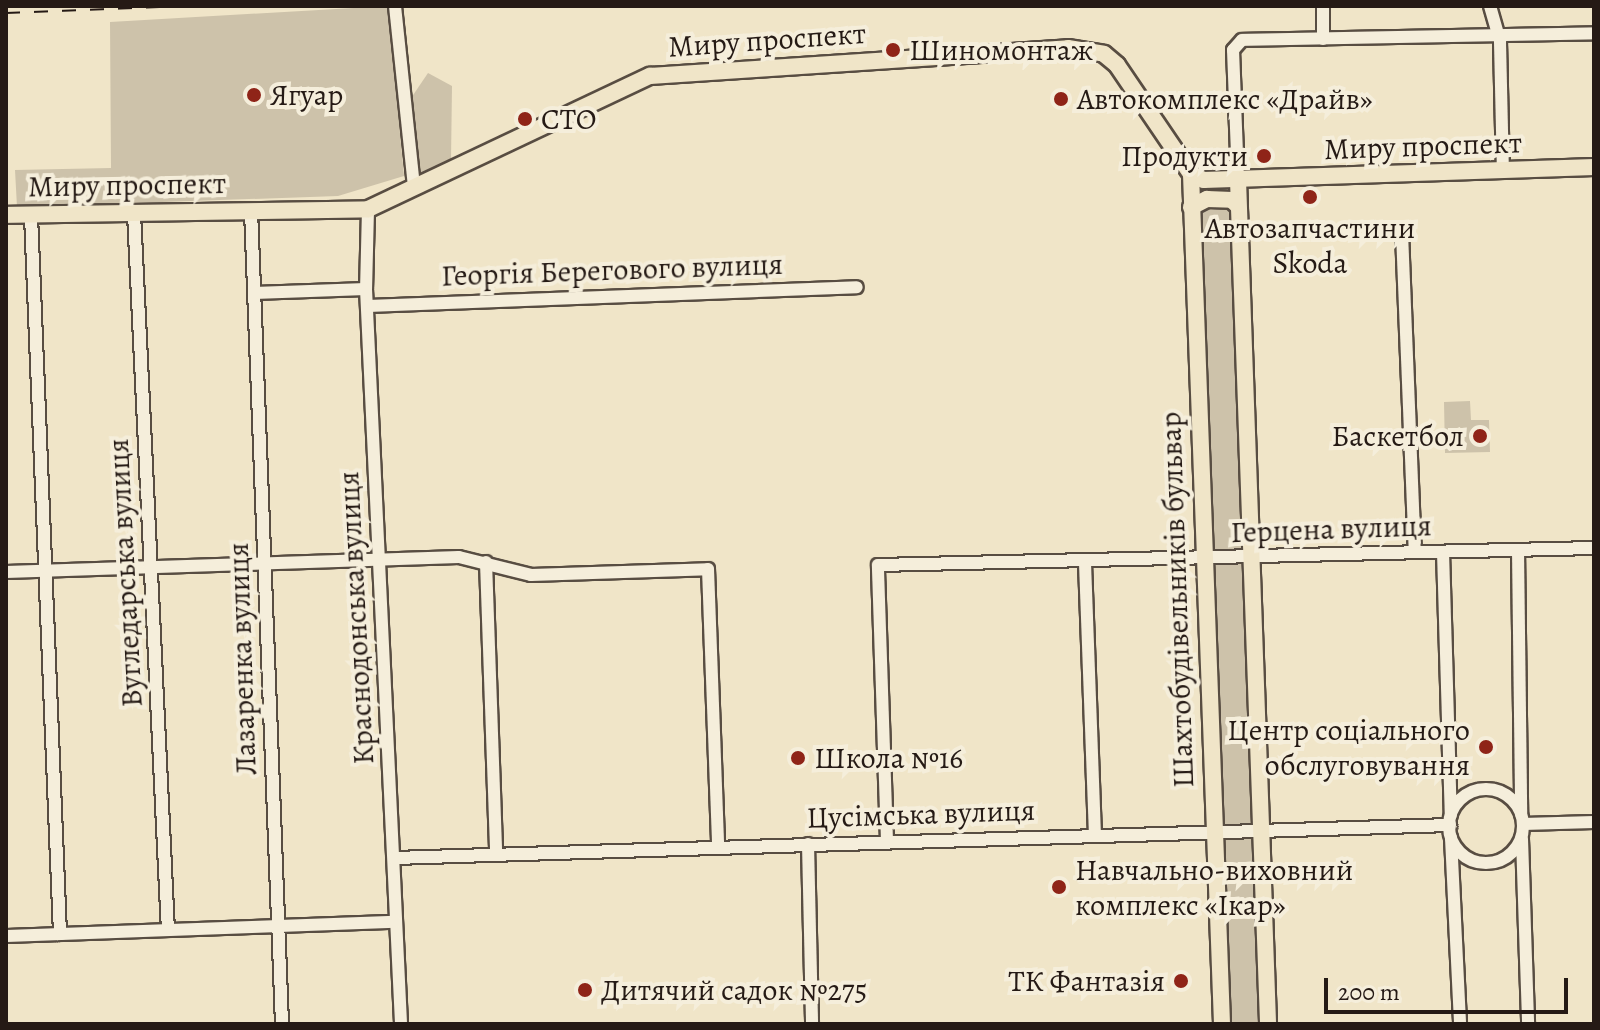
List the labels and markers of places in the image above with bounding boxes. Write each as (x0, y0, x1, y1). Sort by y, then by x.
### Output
place label: Шиномонтаж (909, 32, 1093, 68)
marker: Шиномонтаж (884, 41, 902, 59)
place label: Ягуар (270, 77, 343, 113)
place label: Автокомплекс «Драйв» (1077, 81, 1373, 117)
marker: Ягуар (245, 86, 263, 104)
marker: Автокомплекс «Драйв» (1052, 90, 1070, 108)
place label: СТО (541, 101, 597, 137)
marker: СТО (516, 110, 534, 128)
place label: Продукти (1121, 138, 1248, 174)
marker: Продукти (1255, 147, 1273, 165)
marker: Автозапчастини Skoda (1301, 188, 1319, 206)
place label: Автозапчастини Skoda (1205, 210, 1415, 280)
place label: Баскетбол (1331, 418, 1464, 454)
marker: Баскетбол (1471, 427, 1489, 445)
place label: Центр соціального обслуговування (1227, 712, 1470, 782)
marker: Центр соціального обслуговування (1477, 738, 1495, 756)
place label: Школа №16 (814, 740, 963, 776)
marker: Школа №16 (789, 749, 807, 767)
place label: Навчально-виховний комплекс «Ікар» (1075, 852, 1353, 922)
marker: Навчально-виховний комплекс «Ікар» (1050, 878, 1068, 896)
place label: ТК Фантазія (1008, 963, 1165, 999)
place label: Дитячий садок №275 (601, 972, 867, 1008)
marker: ТК Фантазія (1172, 972, 1190, 990)
marker: Дитячий садок №275 (576, 981, 594, 999)

